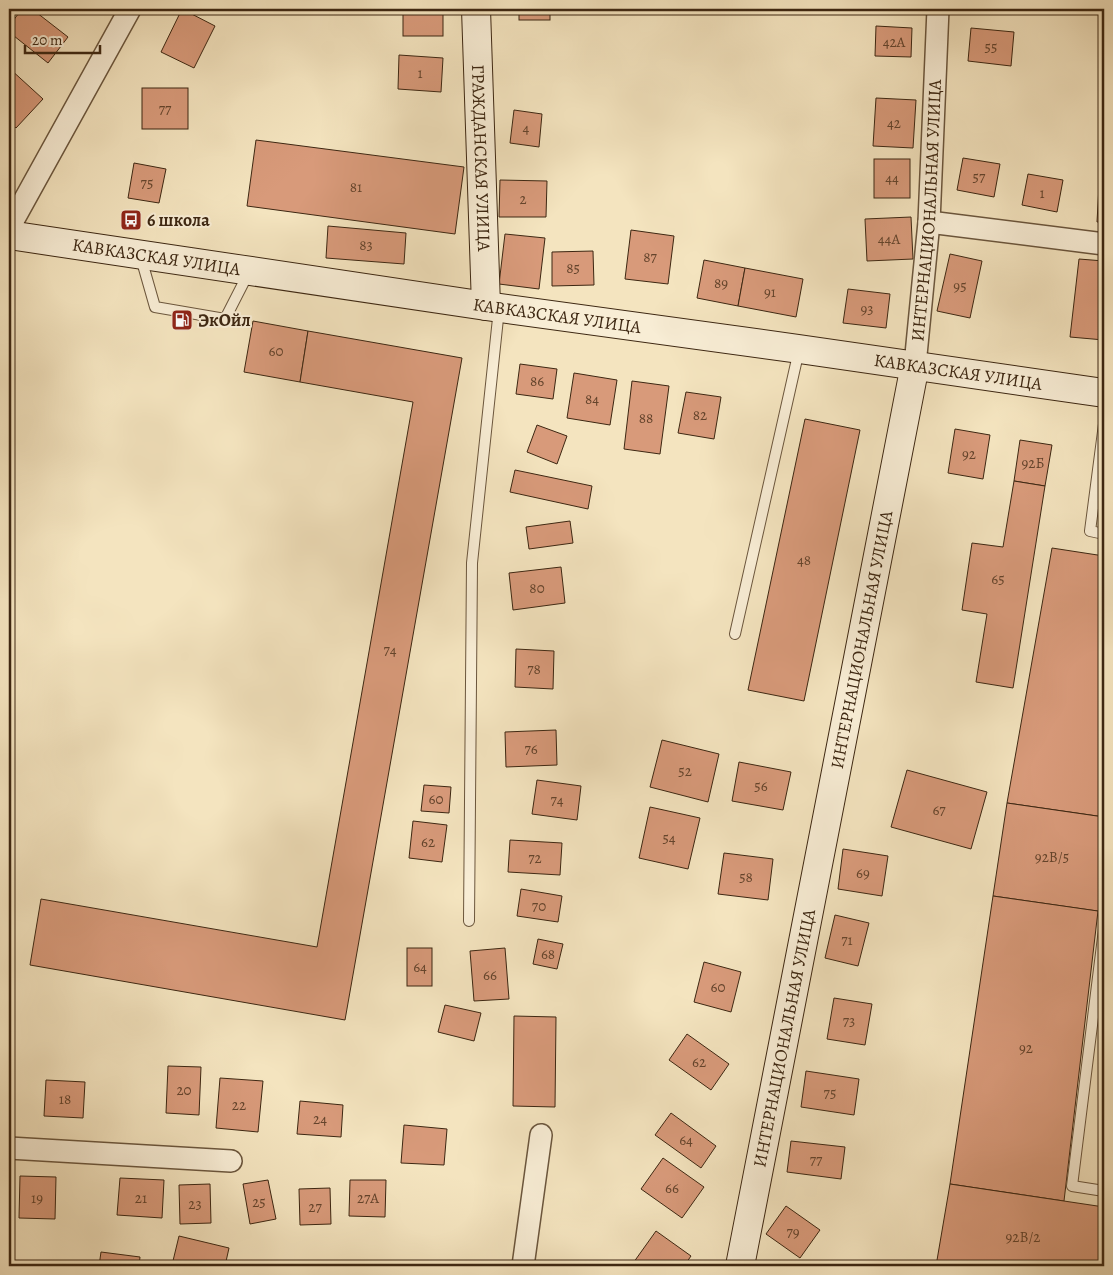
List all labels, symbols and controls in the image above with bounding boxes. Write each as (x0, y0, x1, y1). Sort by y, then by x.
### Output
scale bar (25, 22, 100, 54)
text: 20 m (32, 30, 63, 50)
house number: 42А (883, 32, 906, 52)
house number: 55 (985, 37, 997, 57)
house number: 1 (417, 63, 423, 83)
street label: ГРАЖДАНСКАЯ УЛИЦА (466, 64, 496, 252)
street label: ИНТЕРНАЦИОНАЛЬНАЯ УЛИЦА (905, 78, 947, 343)
house number: 77 (159, 99, 172, 119)
house number: 42 (887, 113, 901, 133)
house number: 4 (523, 118, 530, 138)
house number: 57 (973, 167, 986, 187)
house number: 44 (885, 168, 899, 188)
house number: 75 (141, 173, 153, 193)
house number: 81 (350, 177, 362, 197)
house number: 1 (1039, 183, 1045, 203)
house number: 2 (519, 189, 527, 209)
bus stop icon: 6 школа (119, 208, 143, 232)
place label: 6 школа (147, 208, 210, 232)
house number: 44А (878, 229, 900, 249)
street label: КАВКАЗСКАЯ УЛИЦА (71, 233, 243, 281)
house number: 83 (359, 235, 373, 255)
house number: 87 (643, 247, 657, 267)
house number: 85 (566, 258, 580, 278)
house number: 89 (714, 273, 728, 293)
house number: 95 (953, 276, 967, 296)
house number: 91 (764, 282, 776, 302)
street label: КАВКАЗСКАЯ УЛИЦА (471, 292, 643, 339)
house number: 93 (860, 299, 874, 319)
fuel station icon: ЭкОйл (170, 308, 194, 332)
place label: ЭкОйл (198, 308, 251, 332)
house number: 60 (269, 341, 283, 361)
street label: КАВКАЗСКАЯ УЛИЦА (873, 348, 1044, 396)
house number: 86 (530, 371, 544, 391)
house number: 84 (585, 389, 599, 409)
house number: 82 (693, 405, 707, 425)
house number: 88 (639, 408, 653, 428)
house number: 92 (962, 444, 976, 464)
house number: 92Б (1022, 453, 1045, 473)
street label: ИНТЕРНАЦИОНАЛЬНАЯ УЛИЦА (825, 508, 899, 771)
house number: 48 (797, 550, 811, 570)
house number: 65 (991, 569, 1005, 589)
house number: 80 (529, 578, 545, 598)
house number: 74 (383, 640, 397, 660)
house number: 78 (527, 659, 541, 679)
house number: 76 (524, 739, 538, 759)
house number: 52 (678, 761, 692, 781)
house number: 56 (754, 776, 768, 796)
house number: 60 (429, 789, 443, 809)
house number: 74 (550, 790, 564, 810)
house number: 67 (932, 800, 946, 820)
house number: 54 (662, 828, 676, 848)
house number: 62 (421, 832, 435, 852)
house number: 92В/5 (1035, 847, 1069, 867)
house number: 72 (528, 848, 542, 868)
house number: 69 (856, 863, 870, 883)
house number: 58 (739, 867, 753, 887)
house number: 70 (532, 896, 546, 916)
street label: ИНТЕРНАЦИОНАЛЬНАЯ УЛИЦА (747, 907, 821, 1169)
house number: 71 (841, 930, 853, 950)
house number: 68 (541, 944, 555, 964)
house number: 64 (413, 957, 427, 977)
house number: 66 (483, 965, 497, 985)
house number: 60 (711, 977, 725, 997)
house number: 73 (843, 1011, 855, 1031)
house number: 92 (1019, 1038, 1033, 1058)
house number: 62 (692, 1052, 706, 1072)
house number: 20 (176, 1080, 192, 1100)
house number: 75 (824, 1083, 836, 1103)
house number: 18 (59, 1089, 71, 1109)
house number: 22 (232, 1095, 246, 1115)
house number: 24 (313, 1109, 327, 1129)
house number: 64 (679, 1130, 693, 1150)
house number: 77 (810, 1150, 823, 1170)
house number: 66 (665, 1178, 679, 1198)
house number: 19 (31, 1188, 43, 1208)
house number: 21 (135, 1188, 147, 1208)
house number: 27А (357, 1188, 379, 1208)
house number: 25 (252, 1192, 266, 1212)
house number: 23 (188, 1194, 202, 1214)
house number: 27 (308, 1197, 322, 1217)
house number: 79 (786, 1222, 800, 1242)
house number: 92В/2 (1006, 1227, 1040, 1247)

